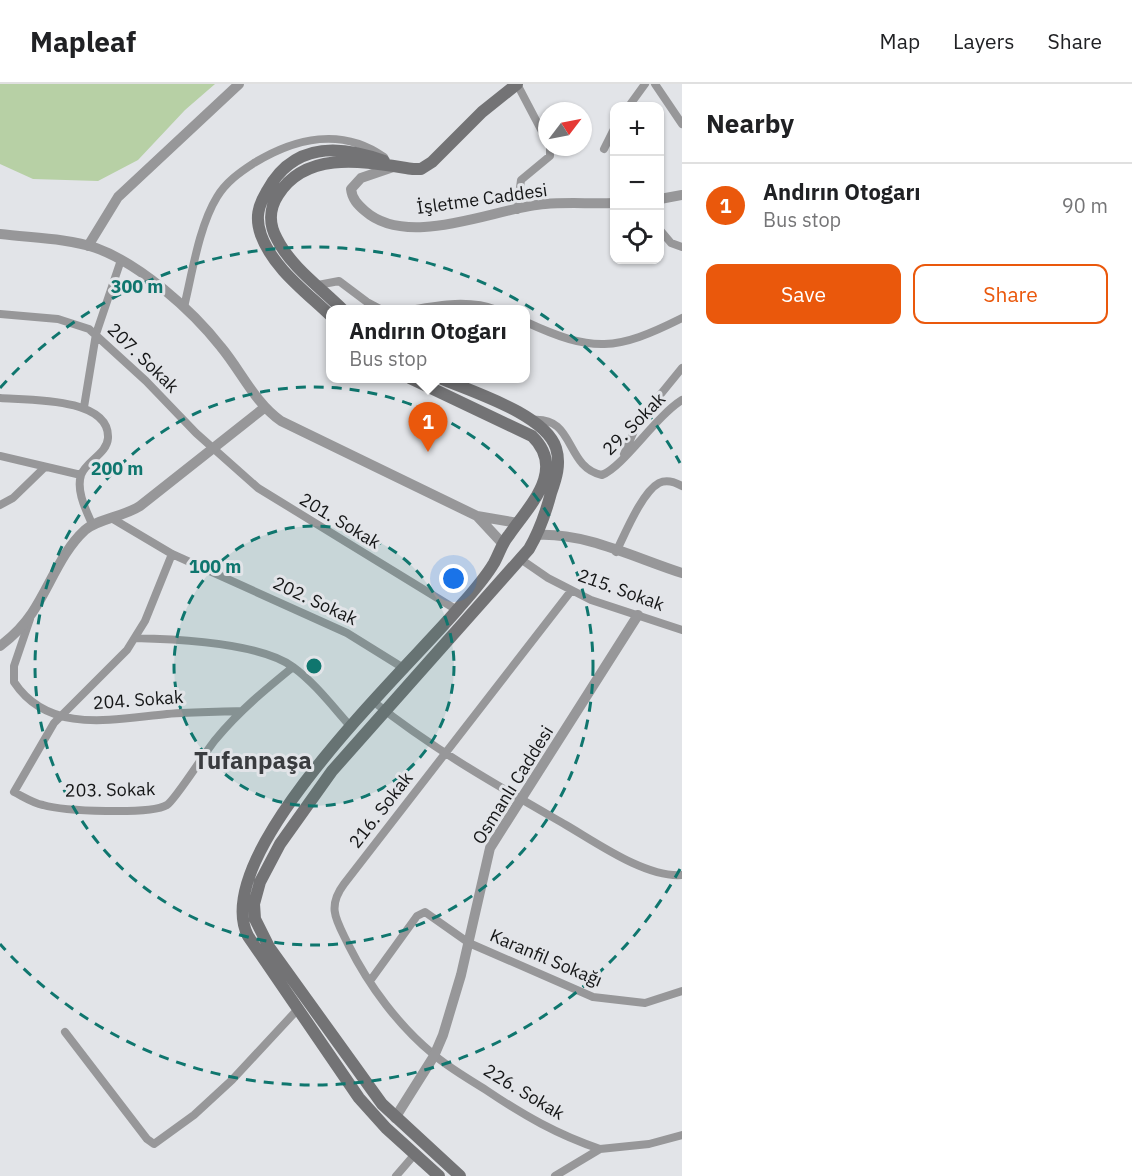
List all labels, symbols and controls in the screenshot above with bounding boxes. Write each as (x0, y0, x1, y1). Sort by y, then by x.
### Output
text: Mapleaf (30, 23, 136, 60)
text: Map (880, 27, 920, 55)
text: Layers (953, 27, 1015, 55)
text: Share (1048, 27, 1102, 55)
north arrow (538, 102, 592, 156)
map controls (610, 102, 664, 264)
button: + (610, 102, 664, 156)
text: Nearby (706, 106, 794, 140)
button: − (610, 156, 664, 210)
text: Andırın Otogarı (763, 177, 921, 206)
street label: İşletme Caddesi (415, 178, 549, 219)
text: 1 (720, 192, 732, 219)
text: 90 m (1062, 192, 1108, 219)
text: Bus stop (763, 206, 841, 233)
button: locate (610, 210, 664, 264)
button: Save (706, 264, 901, 324)
button: Share (913, 264, 1108, 324)
text: 300 m (111, 275, 163, 298)
popup (326, 305, 530, 383)
text: Andırın Otogarı (349, 316, 507, 345)
street label: 207. Sokak (103, 318, 184, 398)
text: Bus stop (349, 345, 427, 372)
street label: 29. Sokak (597, 387, 670, 460)
pin: 1 (408, 402, 448, 452)
text: 200 m (91, 457, 143, 480)
street label: 201. Sokak (296, 487, 385, 554)
text: 100 m (189, 555, 241, 578)
street label: 215. Sokak (575, 563, 668, 616)
your location (439, 564, 468, 593)
street label: 202. Sokak (269, 571, 362, 630)
centre of rings (304, 656, 324, 676)
street label: 204. Sokak (92, 685, 184, 714)
street label: Osmanlı Caddesi (467, 721, 558, 848)
district label: Tufanpaşa (194, 744, 312, 776)
street label: 216. Sokak (344, 767, 418, 852)
street label: 203. Sokak (65, 777, 156, 802)
street label: Karanfil Sokağı (486, 923, 606, 992)
street label: 226. Sokak (480, 1058, 569, 1125)

